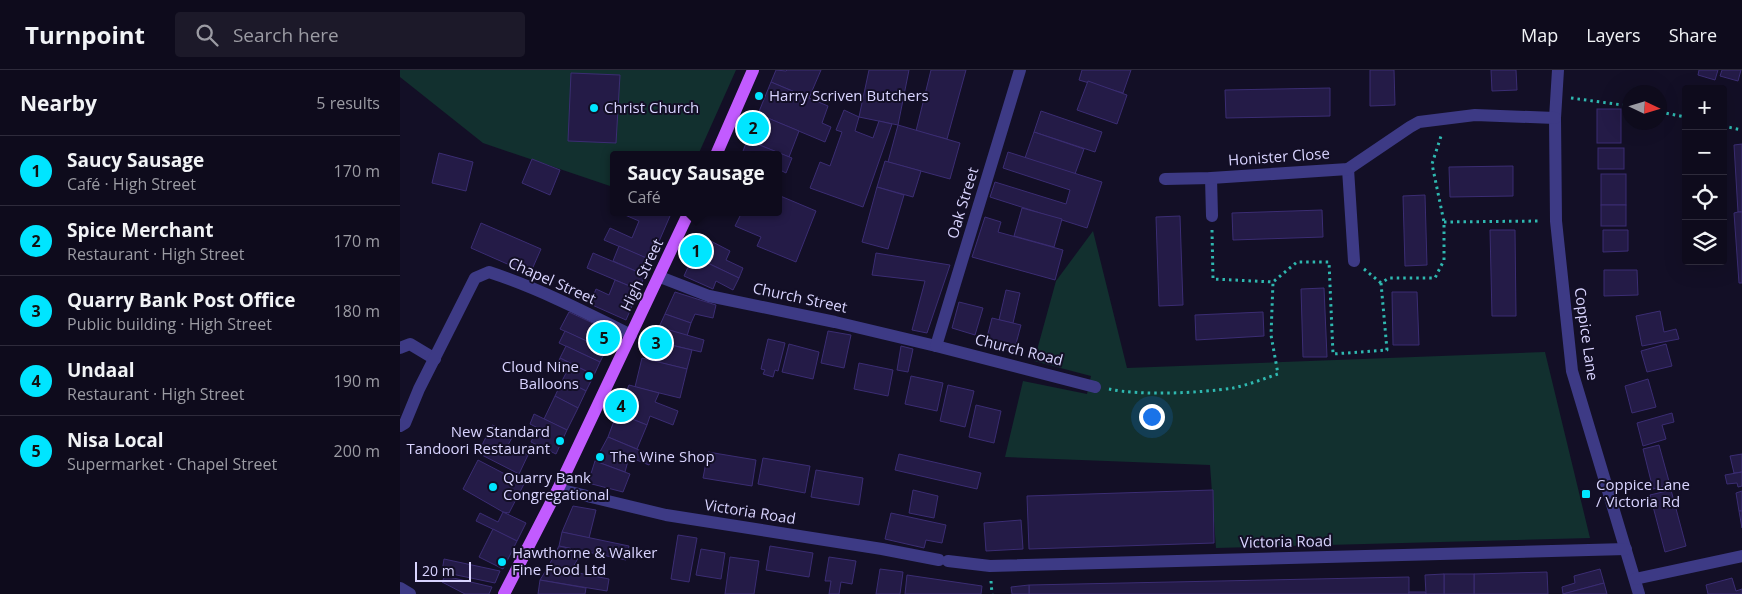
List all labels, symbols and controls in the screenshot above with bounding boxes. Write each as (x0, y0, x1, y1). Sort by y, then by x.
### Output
search box (175, 12, 525, 57)
text: Turnpoint (25, 18, 145, 51)
icon: search (193, 21, 221, 49)
text: Search here (233, 22, 339, 48)
text: Map (1521, 23, 1558, 47)
text: Layers (1586, 23, 1641, 47)
text: Share (1669, 23, 1717, 47)
place label: Harry Scriven Butchers (769, 85, 929, 105)
north arrow (1622, 85, 1667, 130)
map controls (1682, 85, 1727, 265)
button: + (1682, 85, 1727, 130)
text: Nearby (20, 89, 97, 117)
marker: Harry Scriven Butchers (753, 90, 765, 102)
text: 5 results (316, 92, 380, 114)
place label: Christ Church (604, 97, 699, 117)
marker: Christ Church (588, 102, 600, 114)
pin: 2 (737, 109, 769, 147)
button: − (1682, 130, 1727, 175)
street label: Honister Close (1227, 142, 1330, 170)
text: Saucy Sausage (67, 147, 204, 173)
popup (610, 151, 782, 216)
text: 1 (31, 160, 41, 182)
text: 170 m (334, 160, 380, 182)
text: Saucy Sausage (627, 160, 765, 186)
street label: Oak Street (942, 165, 982, 241)
text: Café · High Street (67, 173, 196, 195)
button: locate (1682, 175, 1727, 220)
text: Café (627, 186, 661, 208)
text: Spice Merchant (67, 217, 213, 243)
button: layers (1682, 220, 1727, 265)
text: 2 (31, 230, 41, 252)
text: 170 m (334, 230, 380, 252)
pin: 1 (680, 232, 712, 270)
street label: High Street (615, 235, 667, 314)
text: Restaurant · High Street (67, 243, 245, 265)
street label: Chapel Street (505, 252, 599, 308)
street label: Church Street (751, 277, 849, 317)
street label: Coppice Lane (1571, 286, 1603, 382)
text: Quarry Bank Post Office (67, 287, 295, 313)
text: 3 (31, 300, 41, 322)
text: 180 m (334, 300, 380, 322)
text: Public building · High Street (67, 313, 272, 335)
pin: 5 (588, 319, 620, 357)
pin: 3 (640, 324, 672, 362)
street label: Church Road (973, 328, 1065, 370)
place label: Cloud Nine Balloons (502, 356, 579, 393)
text: Undaal (67, 357, 135, 383)
text: 4 (31, 370, 41, 392)
text: 190 m (334, 370, 380, 392)
marker: Cloud Nine Balloons (583, 370, 595, 382)
text: Restaurant · High Street (67, 383, 245, 405)
pin: 4 (605, 387, 637, 425)
your location (1139, 404, 1165, 430)
place label: New Standard Tandoori Restaurant (406, 421, 550, 458)
text: Nisa Local (67, 427, 164, 453)
marker: New Standard Tandoori Restaurant (554, 435, 566, 447)
text: 5 (31, 440, 41, 462)
text: 200 m (334, 440, 380, 462)
place label: The Wine Shop (610, 446, 715, 466)
marker: The Wine Shop (594, 451, 606, 463)
text: Supermarket · Chapel Street (67, 453, 277, 475)
place label: Quarry Bank Congregational (503, 467, 609, 504)
place label: Coppice Lane / Victoria Rd (1596, 474, 1690, 511)
marker: Quarry Bank Congregational (487, 481, 499, 493)
marker: Coppice Lane / Victoria Rd (1580, 488, 1592, 500)
street label: Victoria Road (703, 494, 797, 528)
street label: Victoria Road (1240, 530, 1332, 552)
place label: Hawthorne & Walker Fine Food Ltd (512, 542, 657, 579)
marker: Hawthorne & Walker Fine Food Ltd (496, 556, 508, 568)
scale bar (415, 559, 471, 582)
text: 20 m (422, 561, 455, 580)

